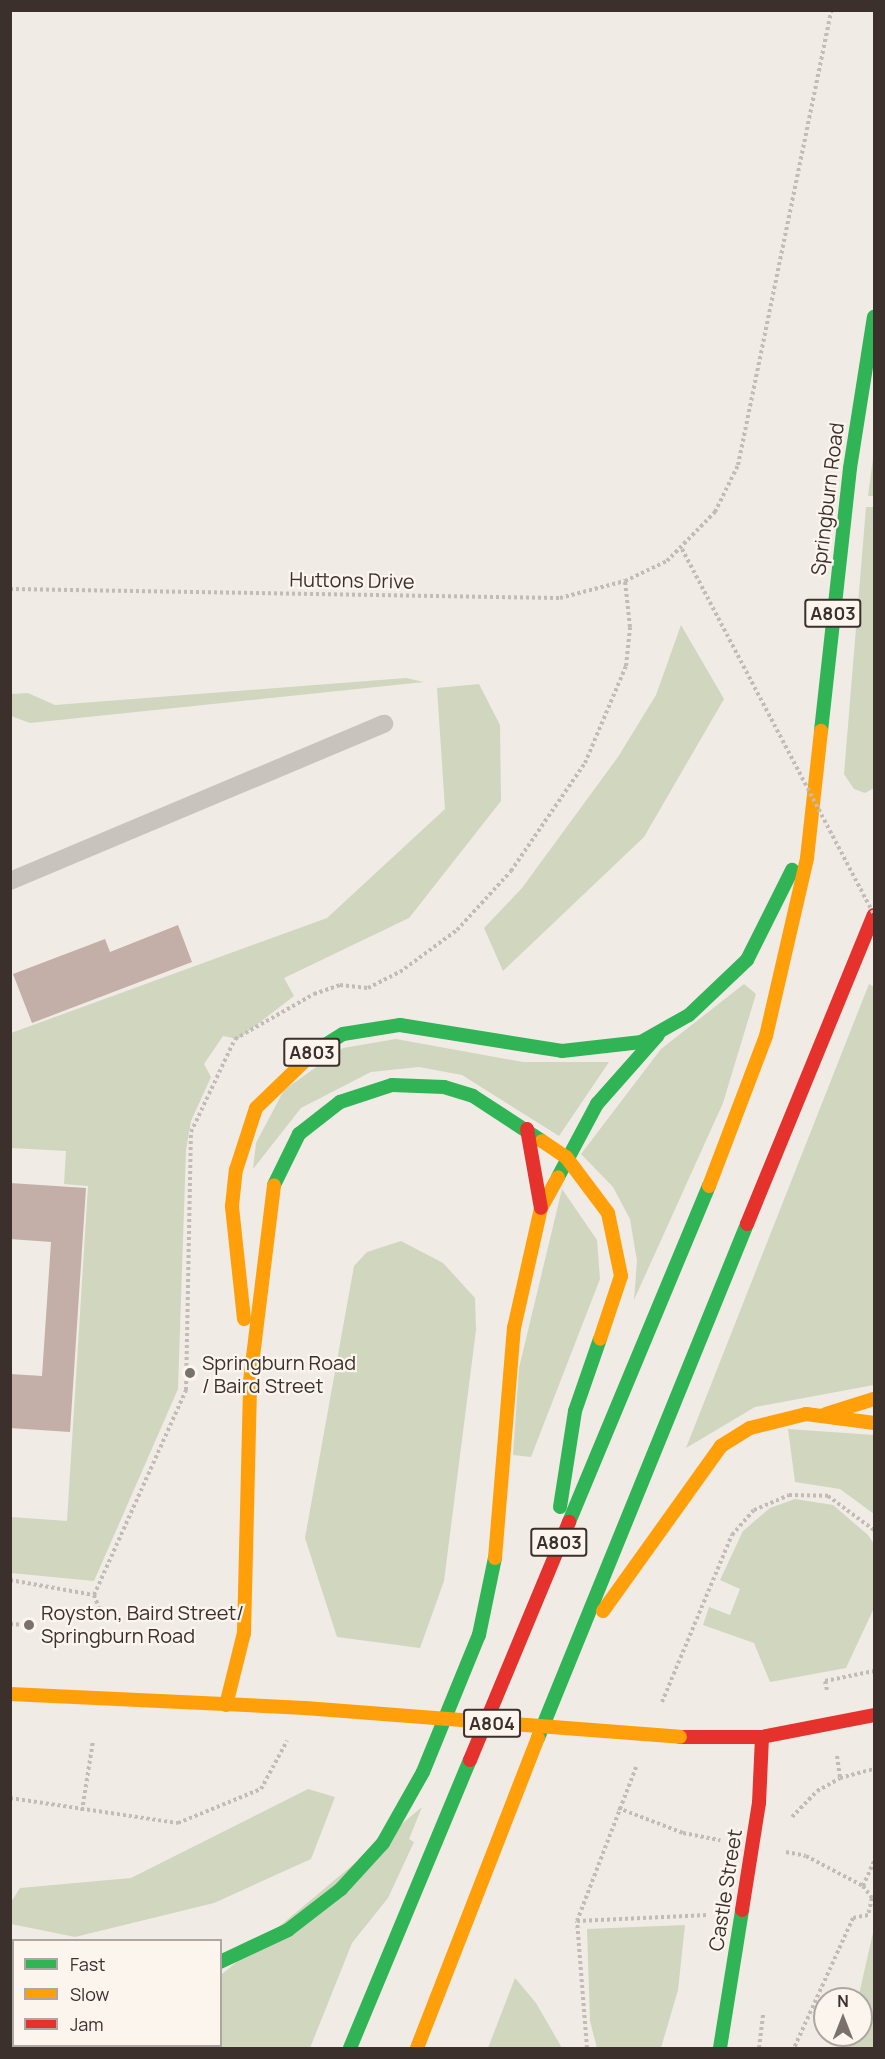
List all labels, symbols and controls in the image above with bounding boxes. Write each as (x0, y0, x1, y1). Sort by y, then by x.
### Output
street label: Springburn Road (806, 421, 848, 577)
street label: Huttons Drive (289, 567, 415, 593)
road number: A803 (803, 598, 863, 628)
road number: A803 (282, 1037, 342, 1067)
place label: Springburn Road / Baird Street (202, 1350, 356, 1397)
marker: Springburn Road / Baird Street (183, 1366, 197, 1380)
road number: A803 (529, 1527, 589, 1557)
place label: Royston, Baird Street/ Springburn Road (41, 1601, 244, 1648)
marker: Royston, Baird Street/ Springburn Road (22, 1618, 36, 1632)
road number: A804 (462, 1708, 522, 1738)
street label: Castle Street (704, 1827, 746, 1953)
legend (12, 1939, 222, 2047)
text: Fast (70, 1952, 105, 1976)
text: Slow (70, 1982, 109, 2006)
north arrow (813, 1987, 873, 2047)
text: N (837, 1990, 849, 2012)
text: Jam (70, 2012, 104, 2036)

